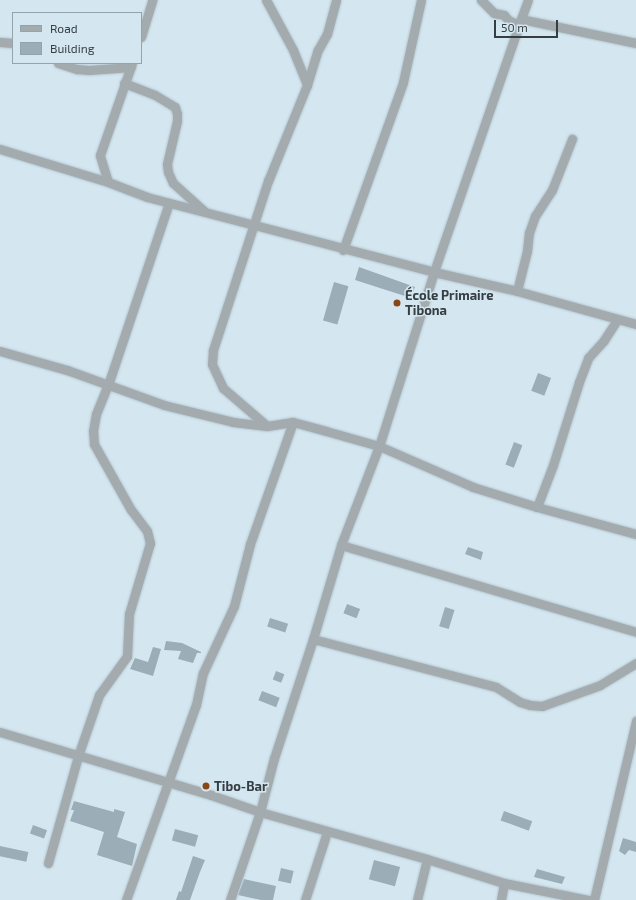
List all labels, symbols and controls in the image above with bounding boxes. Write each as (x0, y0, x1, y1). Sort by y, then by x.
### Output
legend (12, 12, 142, 64)
scale bar (496, 12, 560, 38)
text: 50 m (501, 20, 528, 34)
text: Road (50, 21, 78, 35)
text: Building (50, 41, 94, 55)
place label: École Primaire Tibona (405, 288, 493, 319)
marker: École Primaire Tibona (392, 298, 402, 308)
place label: Tibo-Bar (214, 778, 267, 794)
marker: Tibo-Bar (201, 781, 211, 791)

